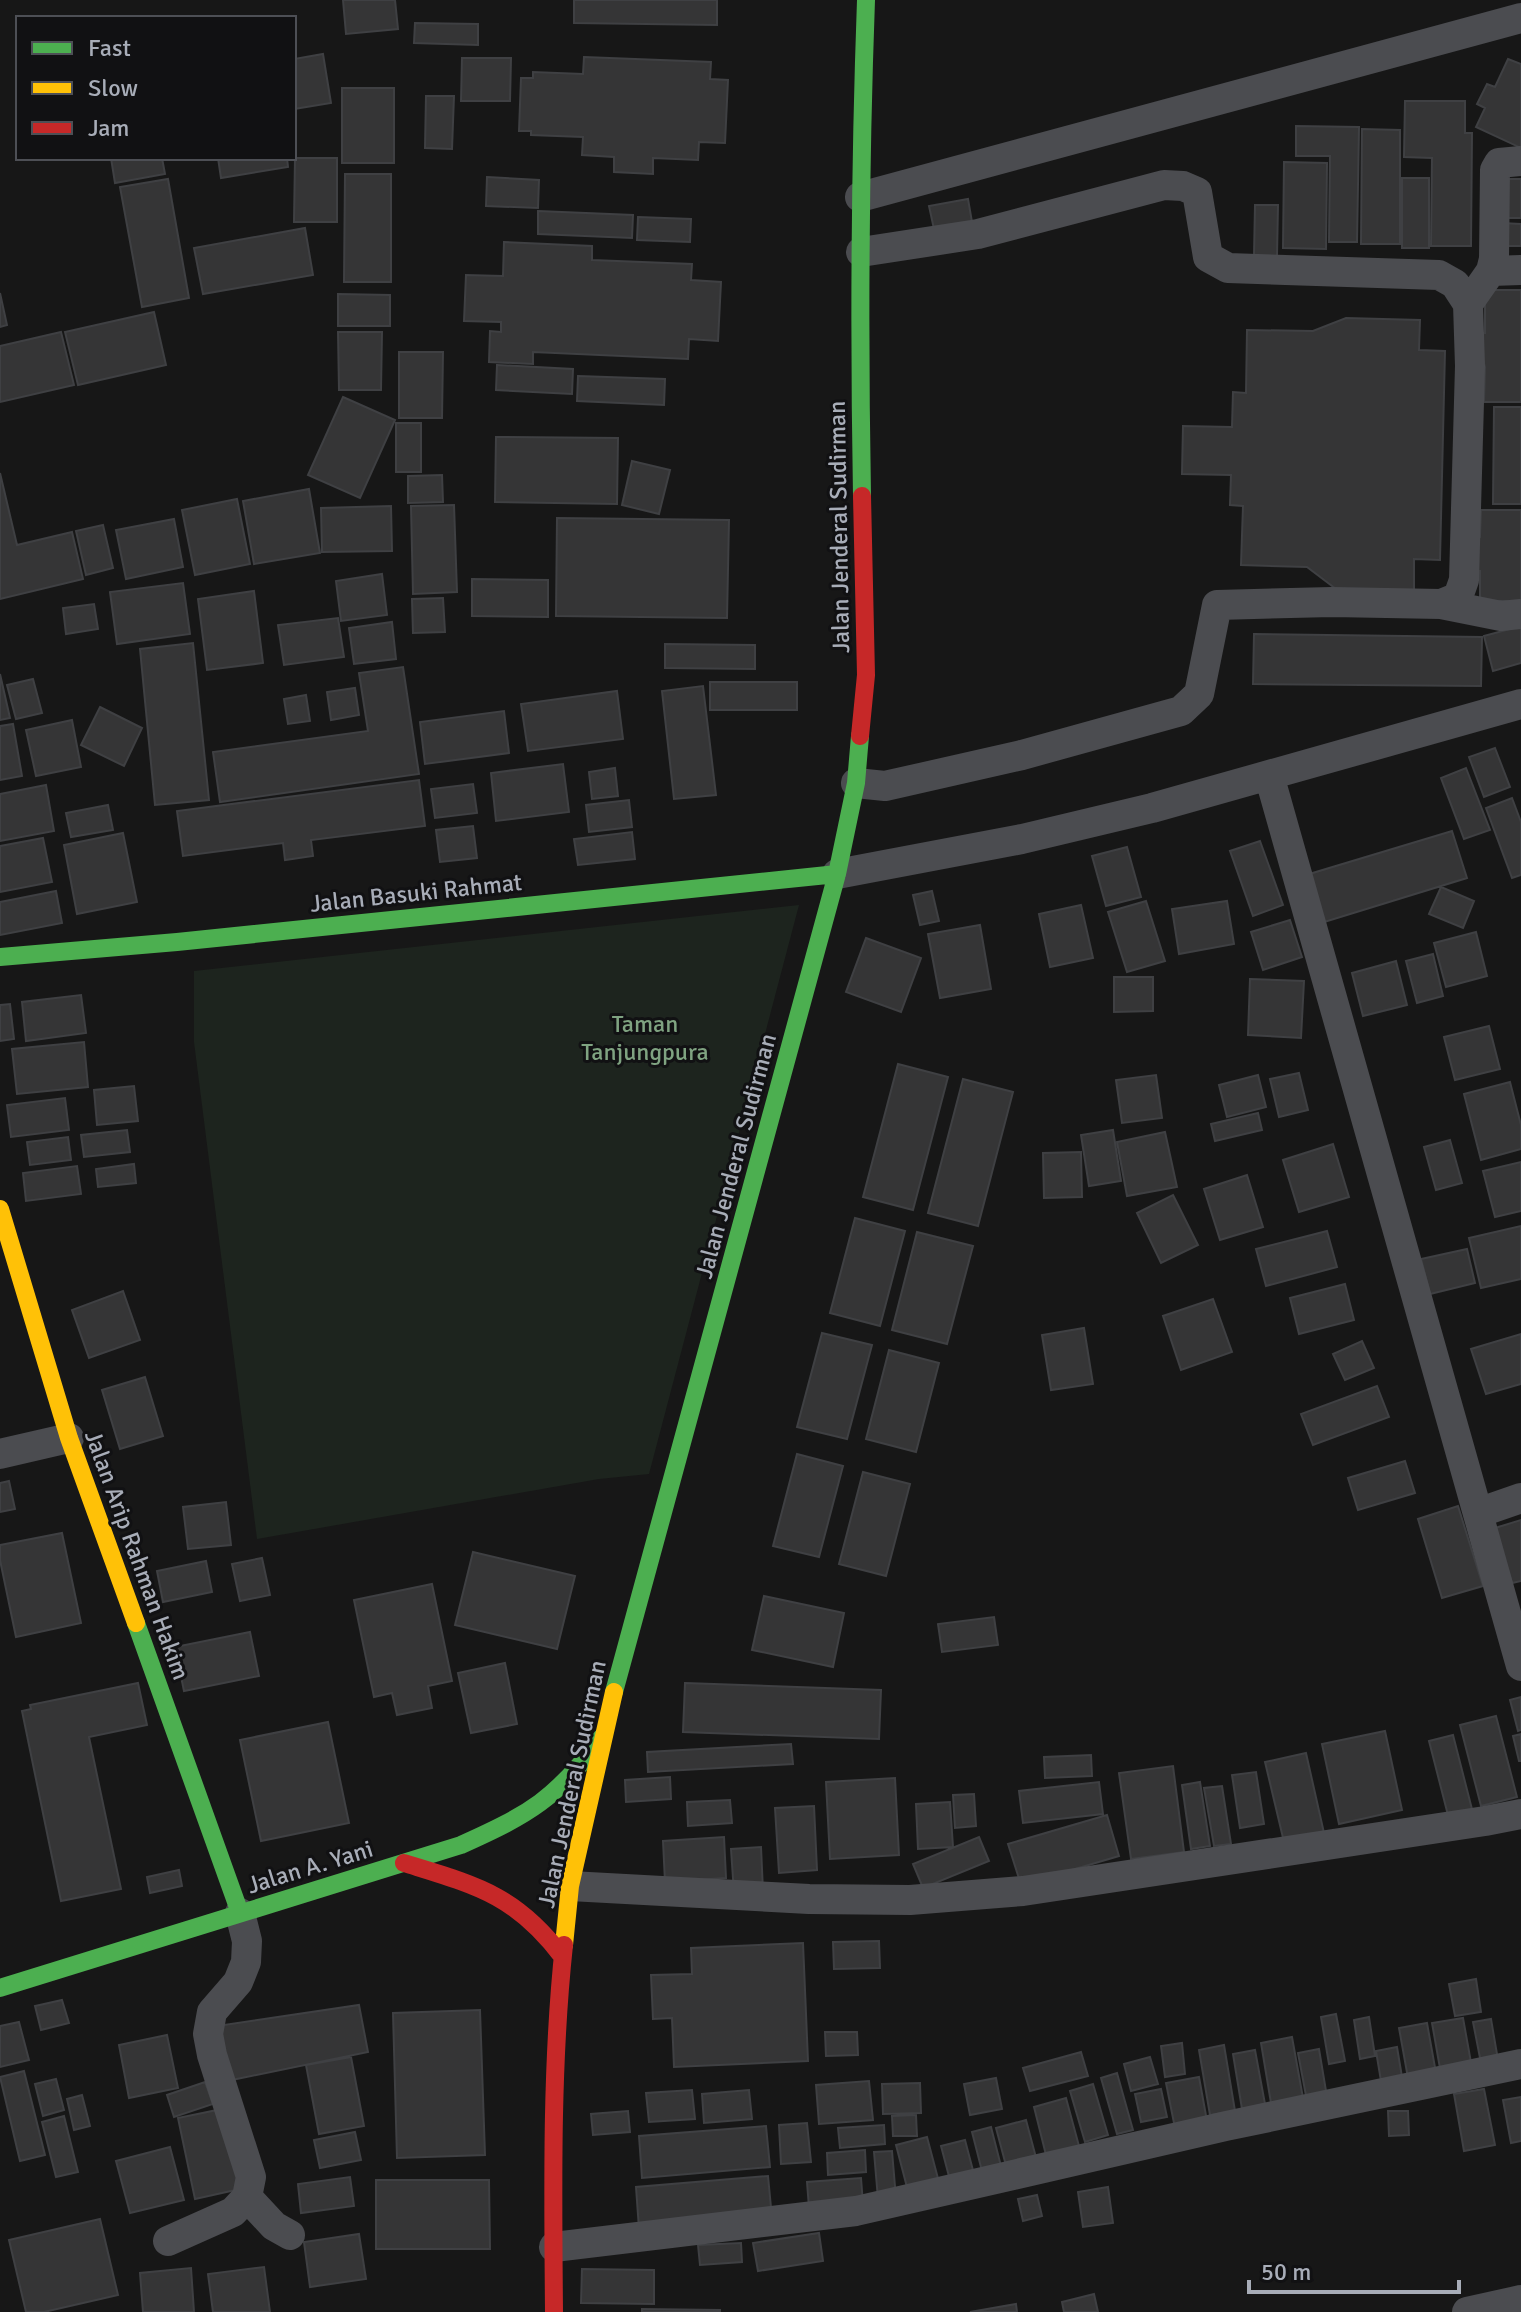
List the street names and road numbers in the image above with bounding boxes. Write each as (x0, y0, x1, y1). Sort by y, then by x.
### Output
street label: Jalan Jenderal Sudirman (822, 401, 856, 653)
street label: Jalan Basuki Rahmat (309, 867, 523, 919)
street label: Jalan Jenderal Sudirman (689, 1030, 783, 1282)
street label: Jalan Arip Rahman Hakim (78, 1426, 196, 1684)
street label: Jalan Jenderal Sudirman (531, 1657, 613, 1911)
street label: Jalan A. Yani (244, 1834, 376, 1900)

